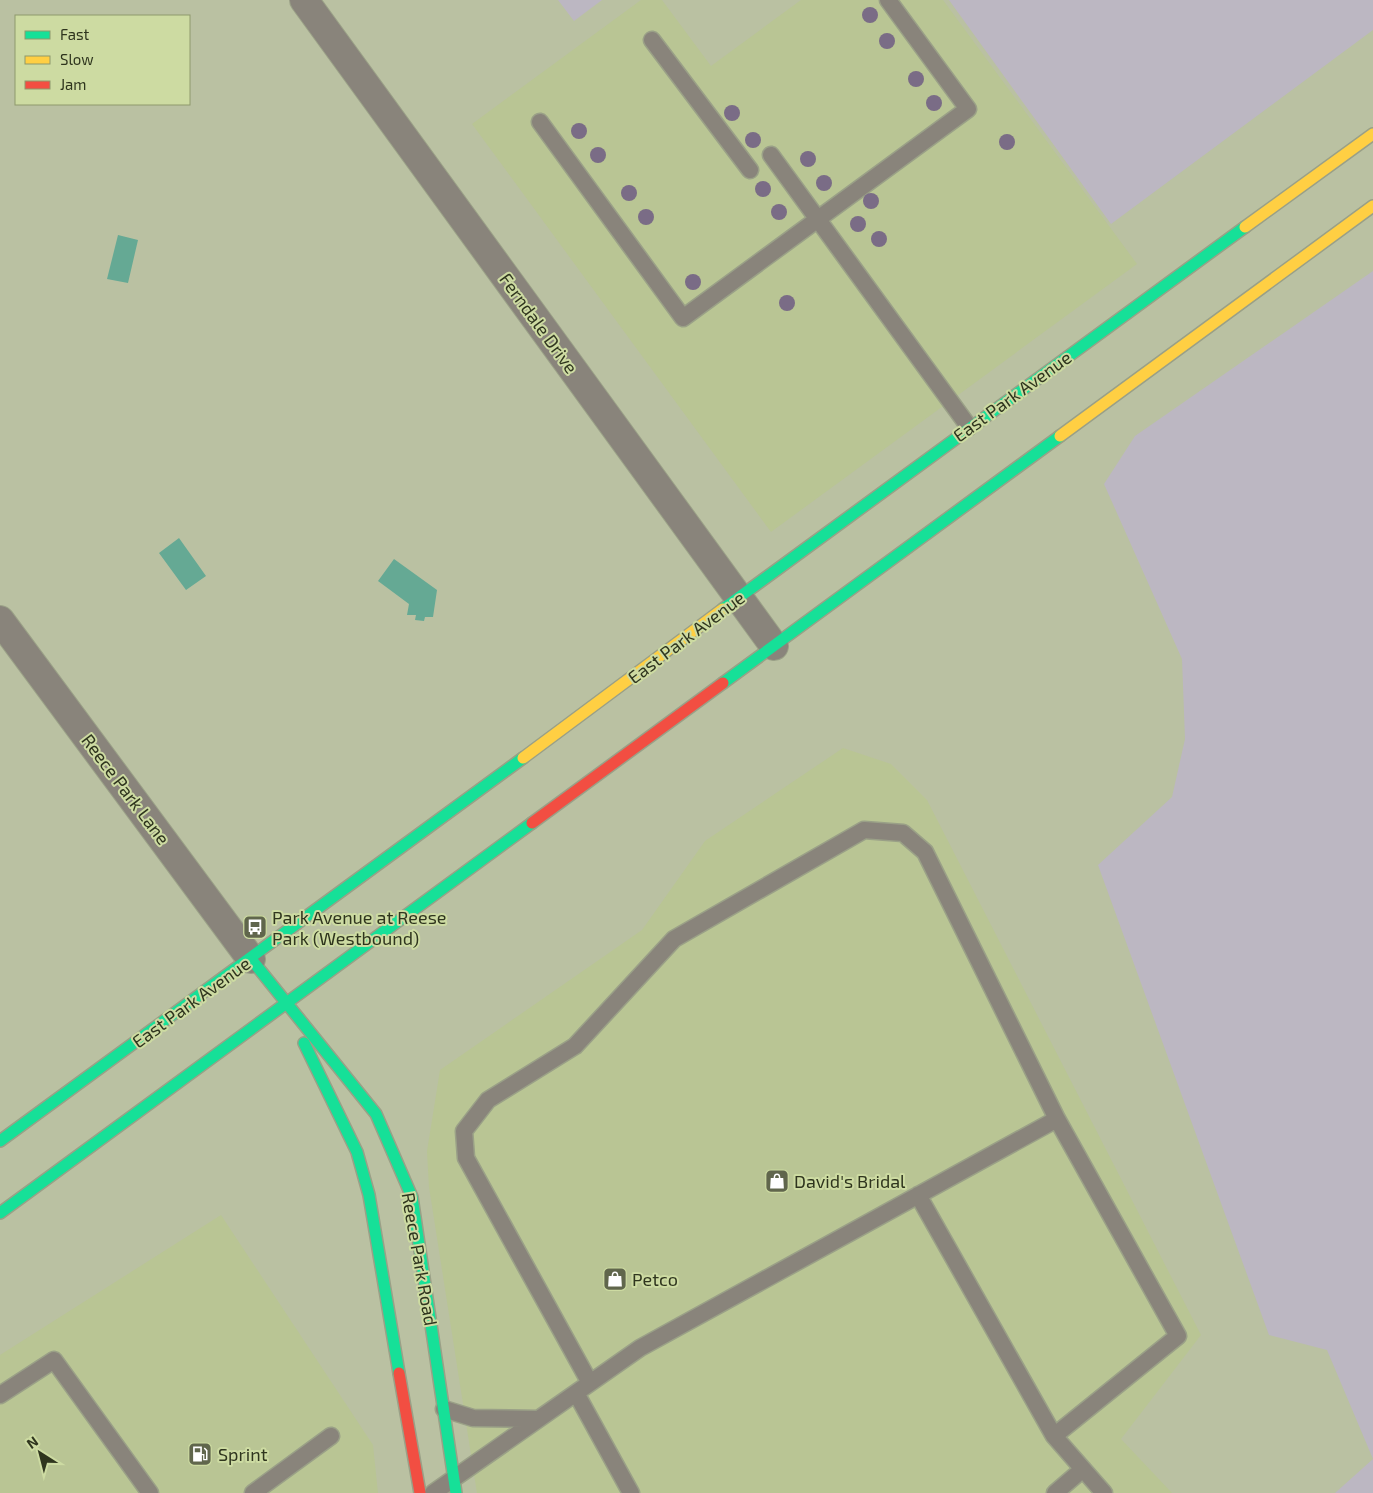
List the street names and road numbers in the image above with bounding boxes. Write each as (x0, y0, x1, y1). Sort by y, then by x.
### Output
street label: Ferndale Drive (495, 269, 583, 377)
street label: East Park Avenue (949, 346, 1075, 446)
street label: East Park Avenue (623, 586, 749, 688)
street label: Reece Park Lane (77, 729, 175, 849)
street label: East Park Avenue (128, 952, 254, 1052)
street label: Reece Park Road (397, 1191, 443, 1327)

